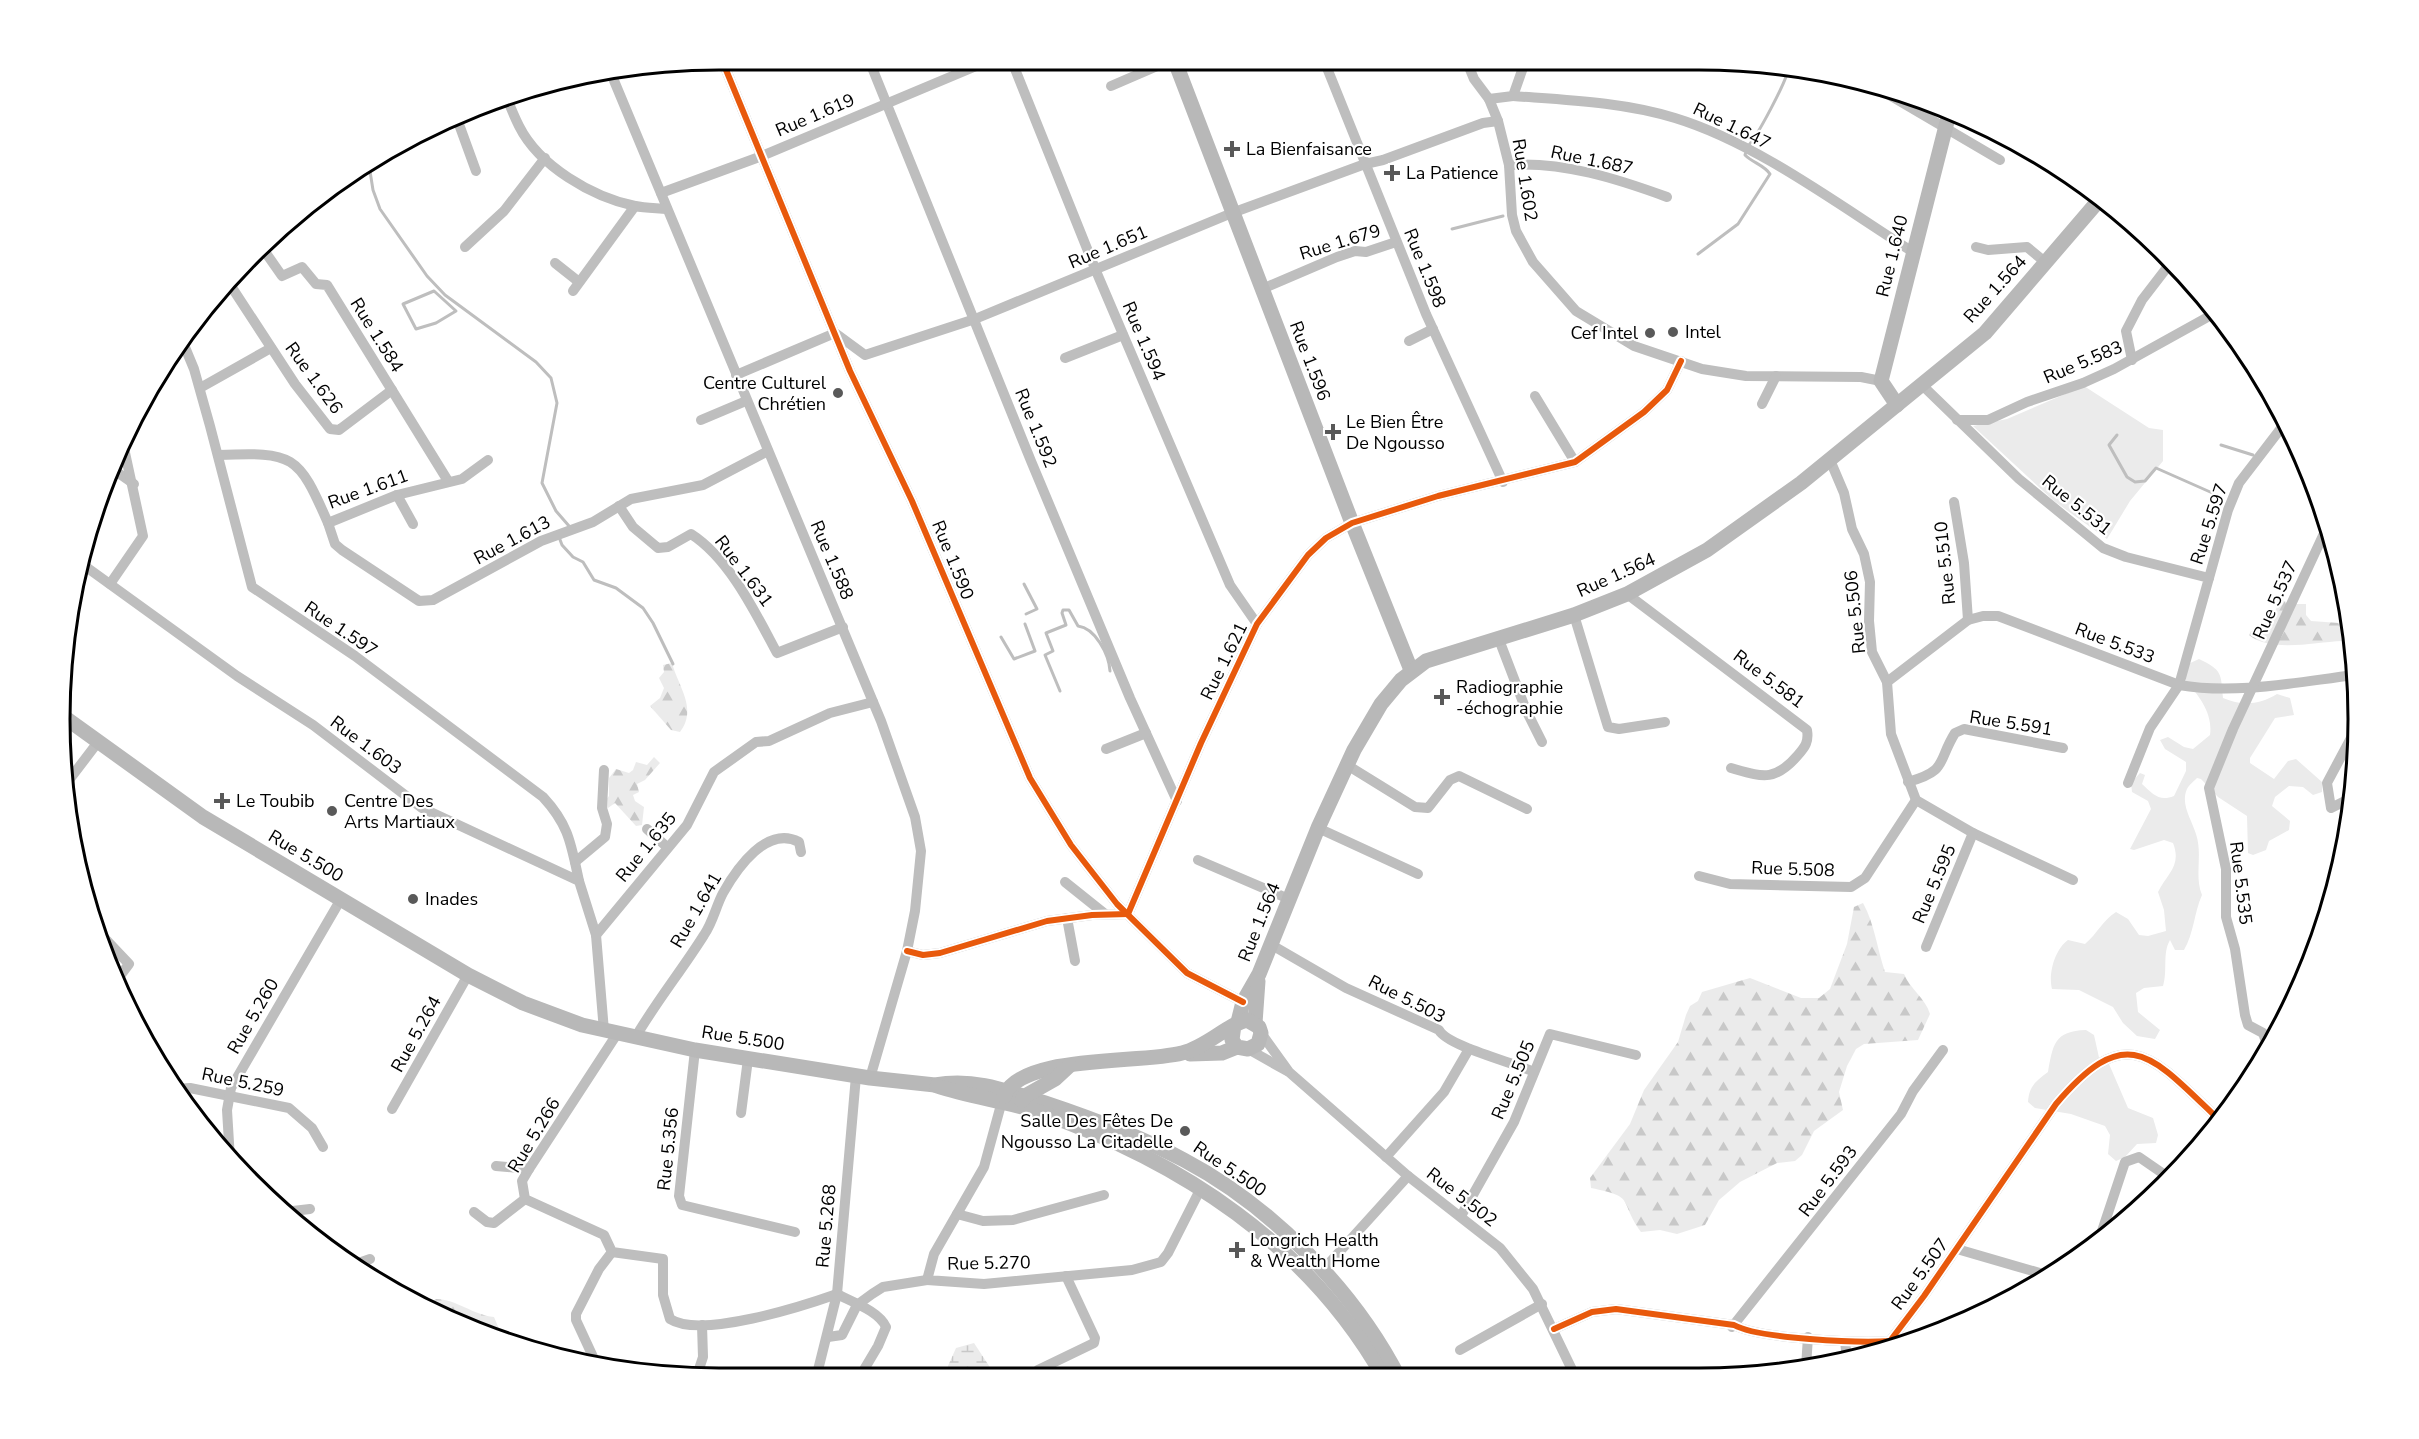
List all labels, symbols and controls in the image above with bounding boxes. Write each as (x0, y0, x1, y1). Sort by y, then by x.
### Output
street label: Rue 1.619 (772, 88, 858, 142)
street label: Rue 1.647 (1689, 97, 1775, 155)
place label: La Bienfaisance (1246, 137, 1372, 161)
street label: Rue 1.602 (1507, 137, 1543, 223)
marker: La Bienfaisance (1223, 140, 1241, 158)
street label: Rue 1.687 (1549, 140, 1635, 180)
place label: La Patience (1406, 161, 1498, 185)
marker: La Patience (1383, 164, 1401, 182)
street label: Rue 1.640 (1870, 213, 1914, 299)
street label: Rue 1.679 (1296, 218, 1384, 266)
street label: Rue 1.651 (1065, 220, 1151, 274)
street label: Rue 1.598 (1398, 225, 1452, 311)
street label: Rue 1.564 (1958, 250, 2032, 328)
street label: Rue 1.584 (345, 293, 409, 377)
street label: Rue 1.594 (1117, 298, 1171, 384)
street label: Rue 1.596 (1284, 318, 1336, 404)
place label: Intel (1685, 320, 1722, 344)
place label: Cef Intel (1570, 321, 1639, 345)
marker: Intel (1666, 325, 1680, 339)
marker: Cef Intel (1643, 326, 1657, 340)
street label: Rue 5.583 (2040, 335, 2126, 389)
street label: Rue 1.626 (280, 337, 348, 419)
place label: Centre Culturel Chrétien (703, 371, 827, 416)
street label: Rue 1.592 (1009, 385, 1063, 471)
marker: Centre Culturel Chrétien (831, 386, 845, 400)
place label: Le Bien Être De Ngousso (1346, 410, 1445, 455)
marker: Le Bien Être De Ngousso (1324, 423, 1342, 441)
street label: Rue 1.611 (325, 463, 411, 515)
street label: Rue 5.531 (2037, 469, 2117, 541)
street label: Rue 5.597 (2185, 481, 2233, 567)
street label: Rue 1.613 (469, 510, 555, 570)
street label: Rue 1.588 (805, 517, 859, 603)
street label: Rue 1.590 (926, 517, 980, 603)
street label: Rue 5.510 (1929, 520, 1961, 606)
street label: Rue 1.631 (709, 530, 779, 612)
street label: Rue 1.564 (1573, 547, 1659, 603)
street label: Rue 5.537 (2247, 557, 2303, 643)
street label: Rue 5.506 (1839, 569, 1871, 655)
street label: Rue 1.597 (300, 596, 382, 662)
street label: Rue 5.533 (2072, 617, 2158, 669)
street label: Rue 1.621 (1195, 618, 1253, 704)
street label: Rue 5.581 (1728, 644, 1810, 714)
place label: Radiographie -échographie (1456, 675, 1563, 720)
marker: Radiographie -échographie (1433, 688, 1451, 706)
street label: Rue 5.591 (1968, 705, 2054, 741)
street label: Rue 1.603 (325, 710, 407, 780)
place label: Le Toubib (236, 789, 315, 813)
place label: Centre Des Arts Martiaux (344, 789, 456, 834)
marker: Le Toubib (213, 792, 231, 810)
marker: Centre Des Arts Martiaux (325, 804, 339, 818)
street label: Rue 1.635 (610, 807, 682, 887)
street label: Rue 5.500 (264, 824, 348, 888)
street label: Rue 5.535 (2224, 840, 2258, 926)
street label: Rue 5.595 (1907, 841, 1961, 927)
street label: Rue 5.508 (1751, 856, 1835, 882)
street label: Rue 1.641 (665, 868, 727, 952)
street label: Rue 1.564 (1232, 879, 1286, 965)
place label: Inades (425, 887, 478, 911)
marker: Inades (406, 892, 420, 906)
street label: Rue 5.503 (1364, 969, 1450, 1029)
street label: Rue 5.260 (222, 974, 284, 1058)
street label: Rue 5.264 (385, 991, 447, 1076)
street label: Rue 5.500 (700, 1020, 786, 1056)
street label: Rue 5.505 (1486, 1037, 1540, 1123)
street label: Rue 5.259 (200, 1062, 286, 1102)
street label: Rue 5.266 (502, 1093, 566, 1177)
street label: Rue 5.356 (652, 1106, 684, 1192)
place label: Salle Des Fêtes De Ngousso La Citadelle (1001, 1109, 1173, 1154)
marker: Salle Des Fêtes De Ngousso La Citadelle (1178, 1124, 1192, 1138)
street label: Rue 5.500 (1189, 1136, 1271, 1202)
street label: Rue 5.593 (1793, 1140, 1863, 1222)
street label: Rue 5.502 (1422, 1162, 1502, 1232)
street label: Rue 5.268 (810, 1183, 842, 1269)
place label: Longrich Health & Wealth Home (1250, 1228, 1380, 1273)
street label: Rue 5.507 (1886, 1233, 1954, 1315)
marker: Longrich Health & Wealth Home (1228, 1241, 1246, 1259)
street label: Rue 5.270 (947, 1250, 1031, 1276)

